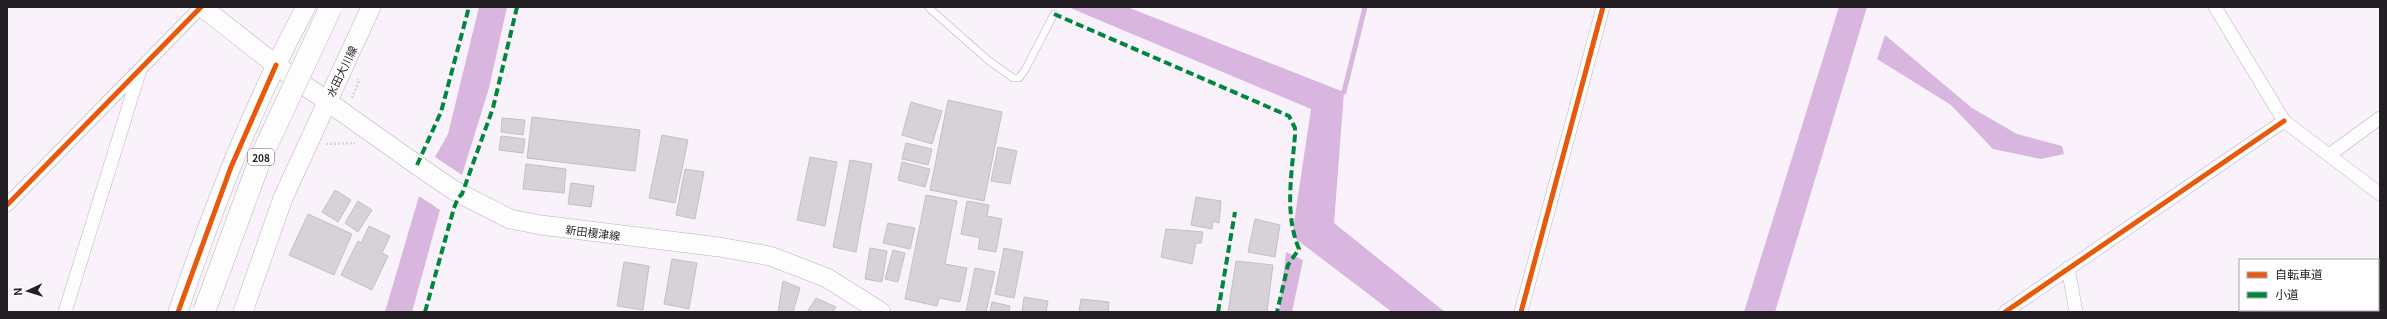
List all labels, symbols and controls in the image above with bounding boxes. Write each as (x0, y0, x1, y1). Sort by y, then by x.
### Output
street label: 水田大川線 (322, 43, 360, 99)
road number: 208 (248, 149, 274, 165)
street label: 新田榎津線 (565, 221, 621, 243)
legend (2239, 259, 2379, 311)
text: 自転車道 (2275, 265, 2323, 282)
north arrow (8, 271, 48, 311)
text: 小道 (2275, 285, 2299, 302)
text: N (9, 287, 25, 296)

